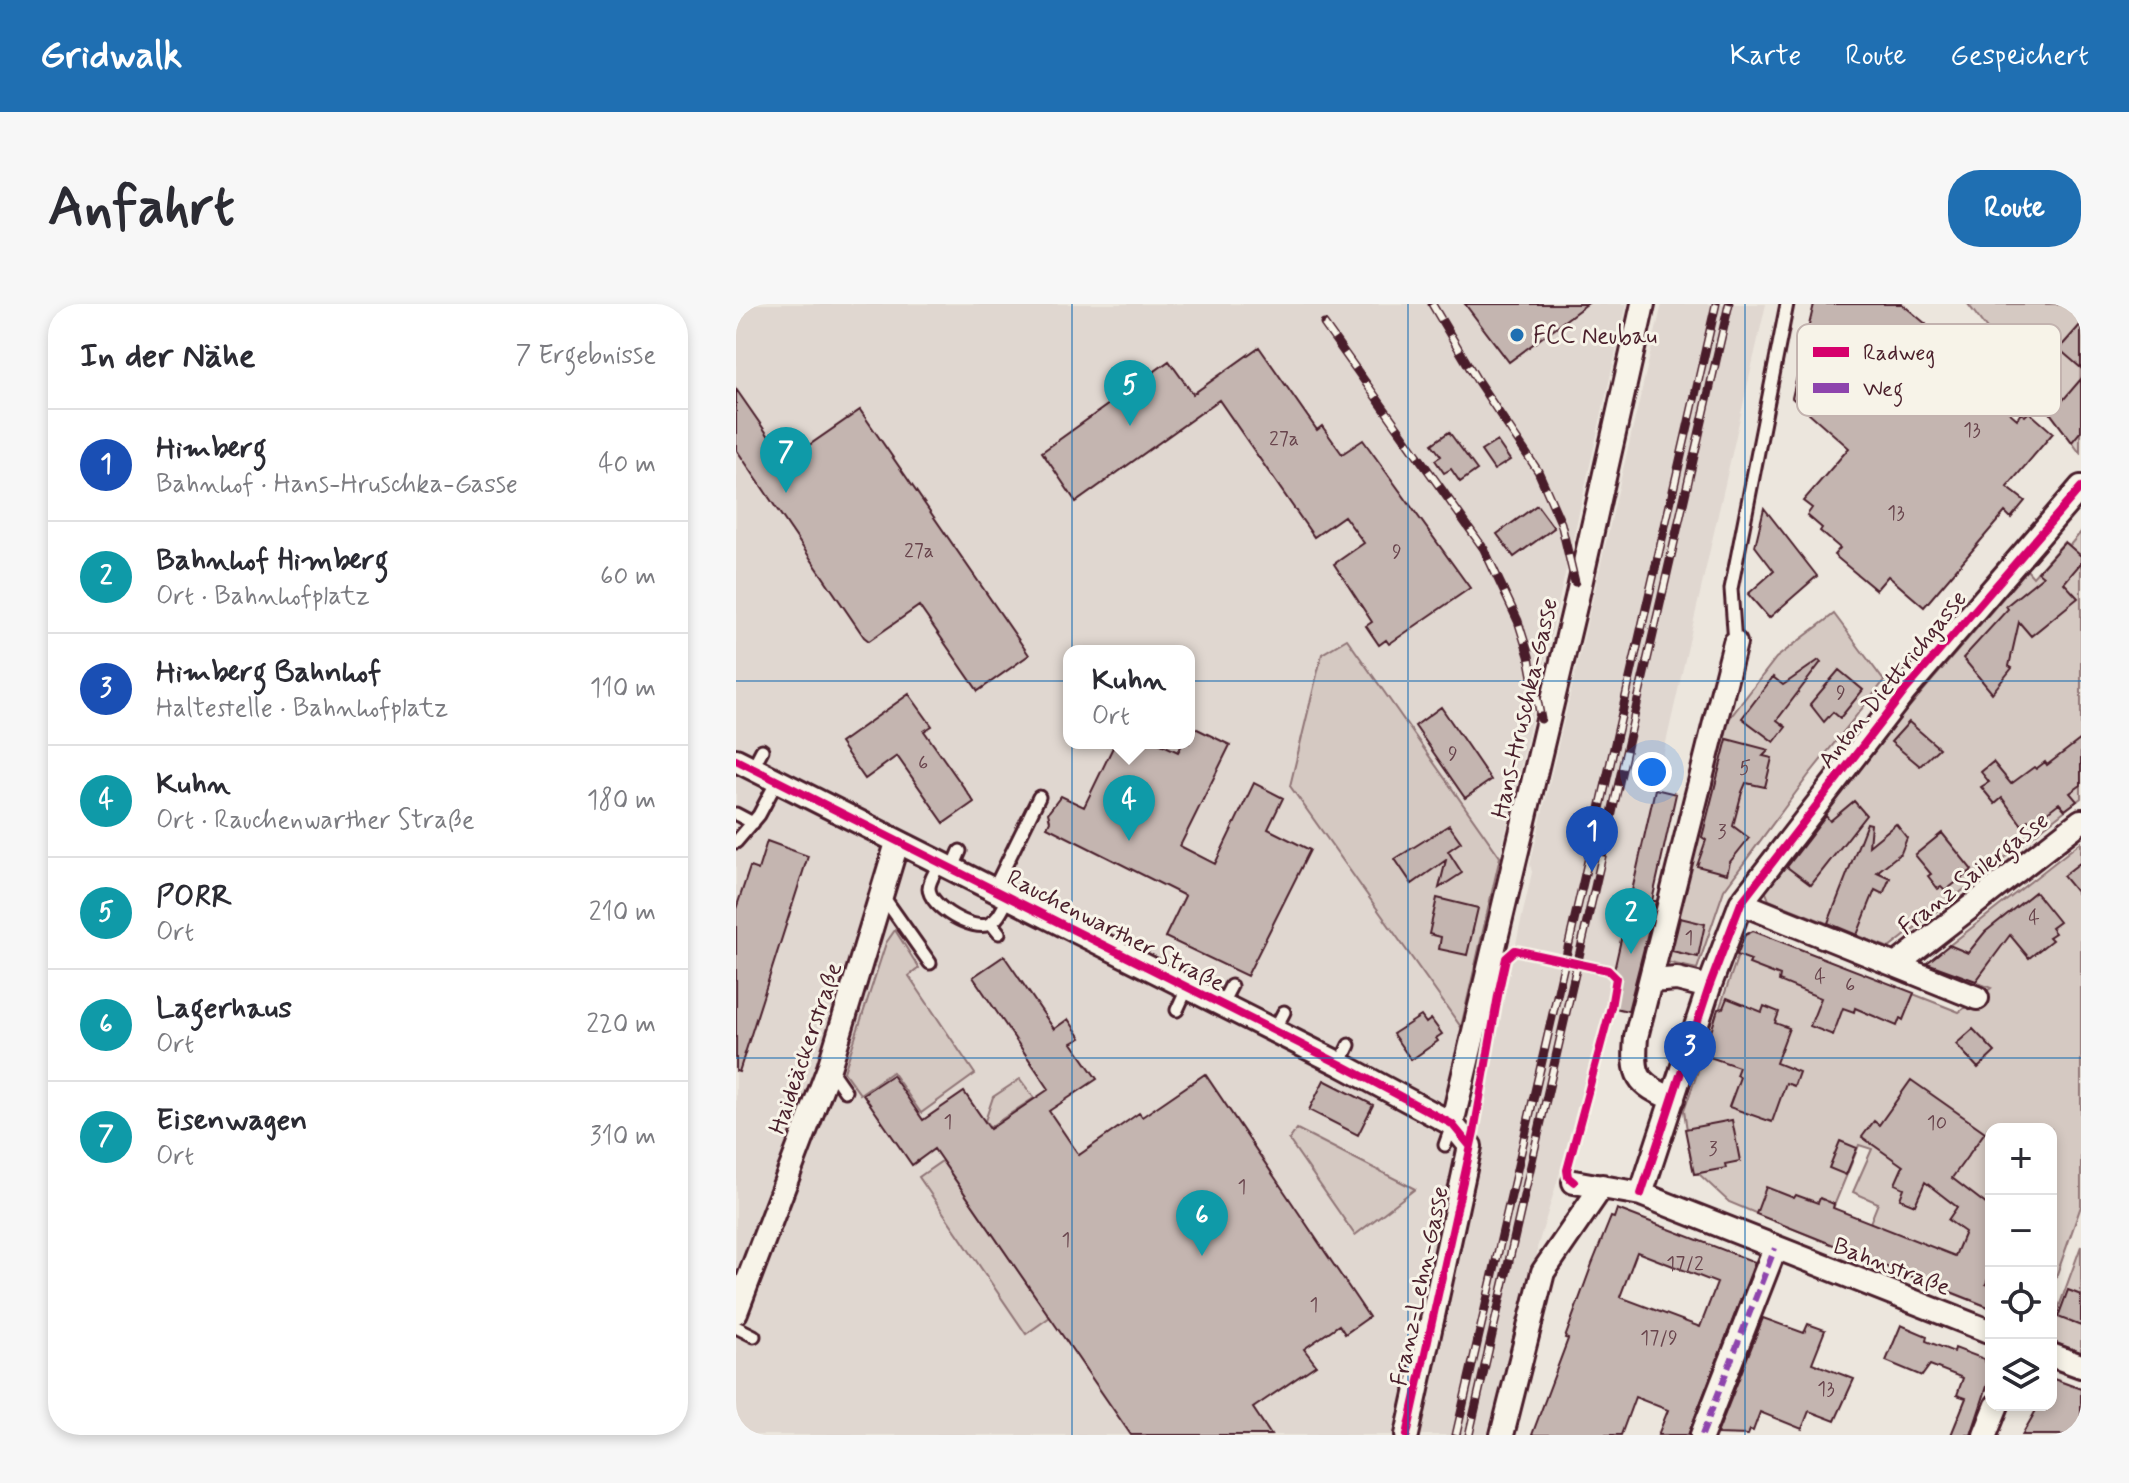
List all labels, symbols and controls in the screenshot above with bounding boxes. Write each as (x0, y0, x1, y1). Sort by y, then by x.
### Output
text: Gridwalk (40, 32, 182, 81)
text: Karte (1730, 38, 1801, 75)
text: Route (1845, 38, 1906, 75)
text: Gespeichert (1950, 38, 2089, 75)
button: Route (1948, 170, 2081, 247)
text: Anfahrt (48, 172, 235, 245)
place label: FCC Neubau (1533, 321, 1657, 352)
legend (1797, 324, 2061, 416)
marker: FCC Neubau (1508, 326, 1526, 344)
text: In der Nähe (80, 334, 255, 379)
text: 7 Ergebnisse (515, 339, 656, 373)
text: Radweg (1863, 340, 1935, 369)
pin: 5 (1104, 360, 1156, 426)
text: Weg (1863, 376, 1903, 407)
house number: 13 (1963, 417, 1981, 444)
house number: 27a (1269, 426, 1299, 453)
pin: 7 (760, 427, 812, 493)
text: Himberg (156, 429, 267, 468)
text: 1 (100, 448, 112, 482)
text: 40 m (598, 448, 656, 482)
text: Bahnhof · Hans-Hruschka-Gasse (156, 468, 518, 502)
house number: 13 (1887, 500, 1905, 527)
house number: 27a (904, 538, 934, 565)
house number: 9 (1392, 539, 1402, 566)
text: Bahnhof Himberg (156, 541, 389, 580)
text: 2 (100, 560, 112, 594)
text: 60 m (600, 560, 656, 594)
text: Ort · Bahnhofplatz (156, 580, 370, 614)
street label: Anton Diettrichgasse (1812, 585, 1975, 775)
street label: Hans-Hruschka-Gasse (1485, 595, 1566, 822)
popup (1063, 645, 1195, 749)
text: Himberg Bahnhof (156, 653, 381, 692)
text: Kuhn (1092, 661, 1166, 700)
text: 3 (100, 672, 112, 706)
text: 110 m (590, 672, 656, 706)
house number: 9 (1836, 680, 1846, 707)
text: Haltestelle · Bahnhofplatz (156, 692, 448, 726)
text: Ort (1092, 700, 1130, 734)
house number: 9 (1448, 741, 1458, 768)
house number: 6 (918, 750, 928, 777)
your location (1632, 752, 1672, 792)
house number: 5 (1739, 755, 1751, 782)
text: Kuhn (156, 765, 230, 804)
pin: 4 (1103, 775, 1155, 841)
text: 4 (98, 784, 114, 818)
text: 180 m (587, 784, 656, 818)
text: Ort · Rauchenwarther Straße (156, 804, 475, 838)
pin: 1 (1566, 806, 1618, 872)
street label: Franz Sailergasse (1892, 806, 2057, 945)
house number: 3 (1717, 819, 1727, 846)
street label: Rauchenwarther Straße (1001, 863, 1230, 1000)
text: PORR (156, 877, 232, 916)
pin: 2 (1605, 888, 1657, 954)
text: 5 (98, 896, 114, 930)
text: 210 m (589, 896, 656, 930)
house number: 4 (2028, 905, 2040, 932)
text: Ort (156, 916, 194, 950)
house number: 1 (1685, 925, 1693, 952)
street label: Haideäckerstraße (763, 958, 850, 1138)
house number: 4 (1814, 964, 1826, 991)
house number: 6 (1845, 972, 1855, 999)
text: Lagerhaus (156, 989, 292, 1028)
text: 6 (99, 1008, 113, 1042)
text: 220 m (586, 1008, 656, 1042)
pin: 3 (1664, 1021, 1716, 1087)
text: Ort (156, 1028, 194, 1062)
text: Eisenwagen (156, 1101, 307, 1140)
house number: 1 (944, 1109, 952, 1136)
house number: 10 (1927, 1110, 1947, 1137)
text: 7 (98, 1120, 114, 1154)
text: 310 m (590, 1120, 656, 1154)
map controls (1985, 1123, 2057, 1411)
button: + (1985, 1123, 2057, 1195)
house number: 3 (1708, 1136, 1718, 1163)
text: Ort (156, 1140, 194, 1174)
house number: 1 (1238, 1174, 1246, 1201)
street label: Franz-Lehn-Gasse (1384, 1184, 1457, 1389)
pin: 6 (1176, 1190, 1228, 1256)
button: − (1985, 1195, 2057, 1267)
house number: 1 (1062, 1227, 1070, 1254)
street label: Bahnstraße (1829, 1231, 1955, 1304)
house number: 17/2 (1666, 1251, 1704, 1278)
button: locate (1985, 1267, 2057, 1339)
house number: 1 (1310, 1292, 1318, 1319)
house number: 17/9 (1640, 1325, 1678, 1352)
button: layers (1985, 1339, 2057, 1411)
house number: 13 (1817, 1376, 1835, 1403)

